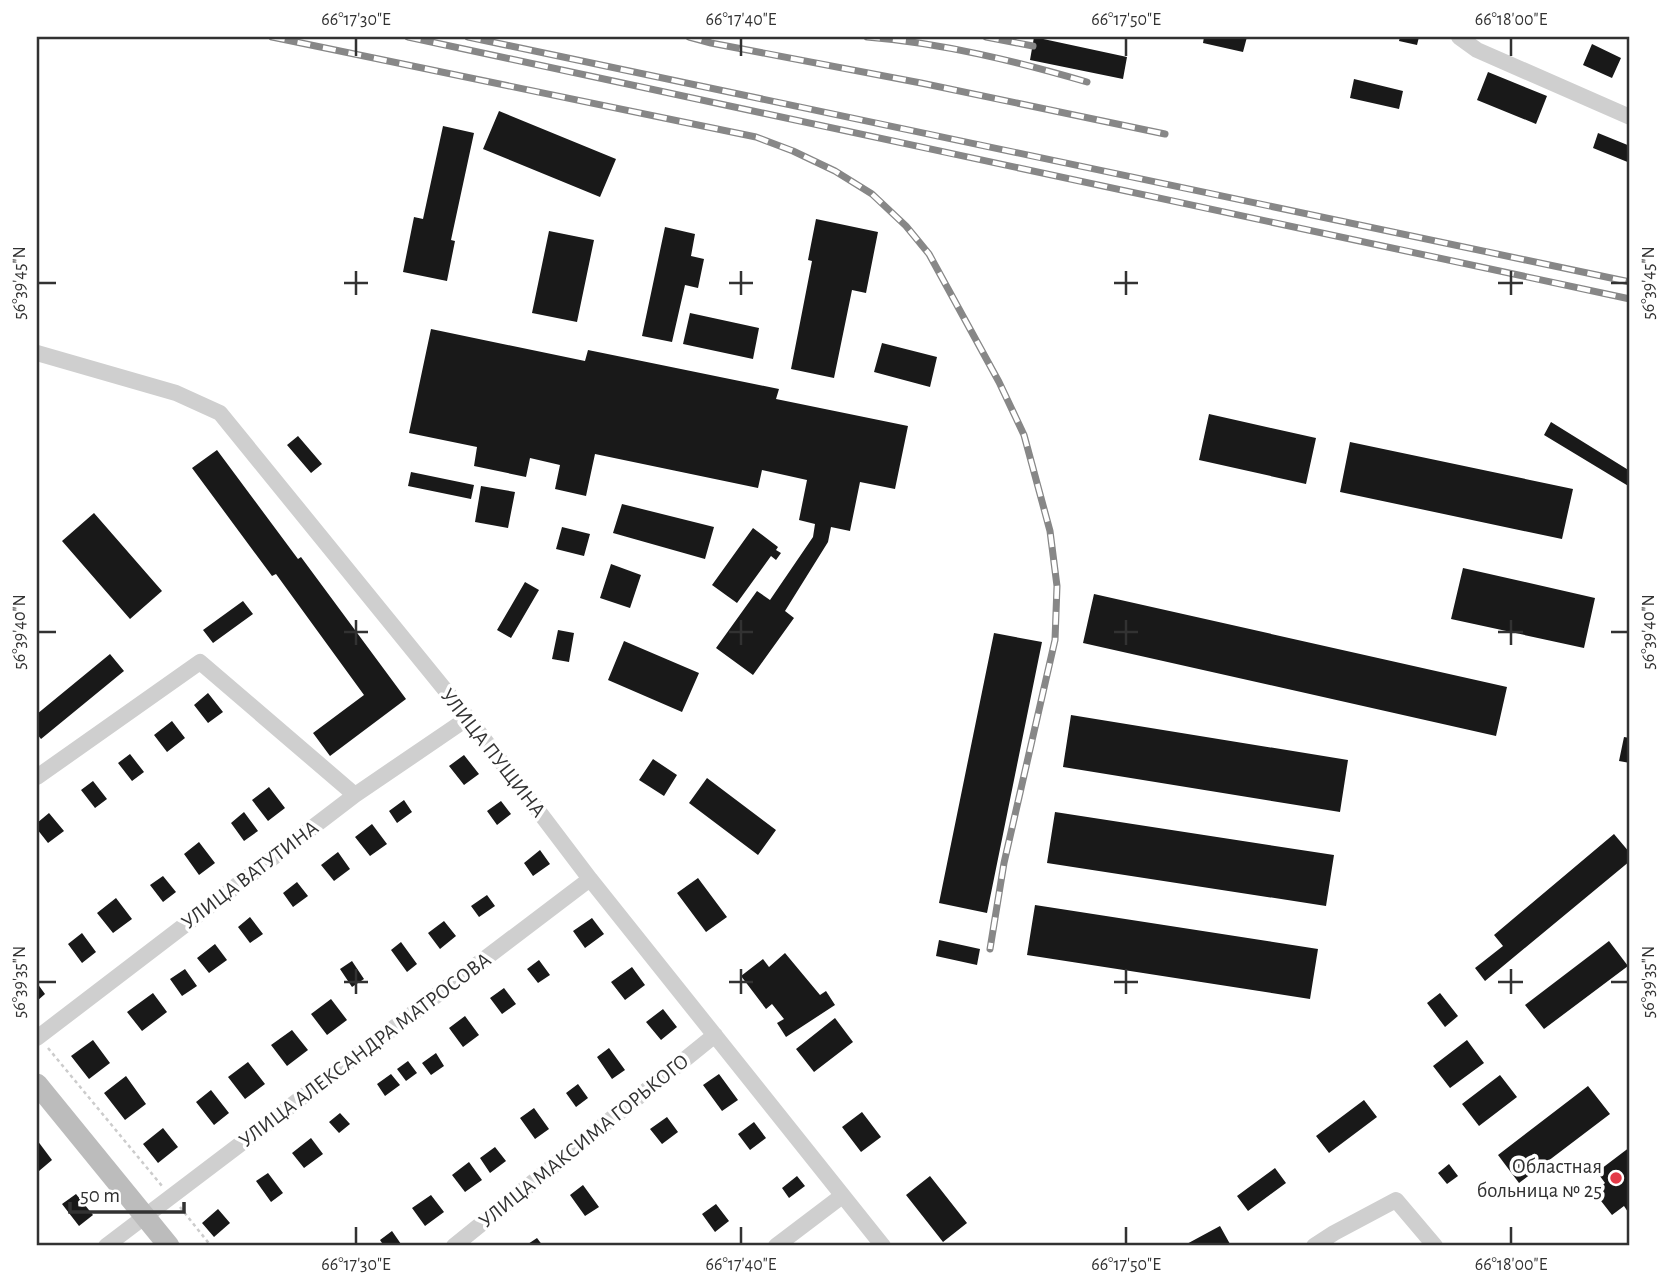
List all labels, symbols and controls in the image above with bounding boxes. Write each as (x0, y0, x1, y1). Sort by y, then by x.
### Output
text: 66°17'30"E (321, 11, 391, 29)
text: 66°17'40"E (706, 11, 777, 29)
text: 66°17'50"E (1091, 11, 1161, 29)
text: 66°18'00"E (1475, 11, 1548, 29)
text: 56°39'45"N (11, 246, 29, 320)
text: 56°39'45"N (1640, 246, 1658, 320)
text: 56°39'40"N (11, 594, 29, 670)
text: 56°39'40"N (1640, 594, 1658, 670)
street label: УЛИЦА ПУЩИНА (437, 685, 549, 821)
street label: УЛИЦА ВАТУТИНА (178, 817, 322, 933)
text: 56°39'35"N (11, 946, 29, 1018)
text: 56°39'35"N (1640, 946, 1658, 1018)
street label: УЛИЦА АЛЕКСАНДРА МАТРОСОВА (235, 949, 495, 1151)
street label: УЛИЦА МАКСИМА ГОРЬКОГО (475, 1050, 693, 1232)
place label: Областная больница № 25 (1477, 1156, 1602, 1201)
marker: Областная больница № 25 (1608, 1170, 1624, 1186)
scale bar (70, 1171, 184, 1215)
text: 50 m (80, 1185, 120, 1206)
text: 66°17'30"E (321, 1256, 391, 1274)
text: 66°17'40"E (706, 1256, 777, 1274)
text: 66°17'50"E (1091, 1256, 1161, 1274)
text: 66°18'00"E (1475, 1256, 1548, 1274)

